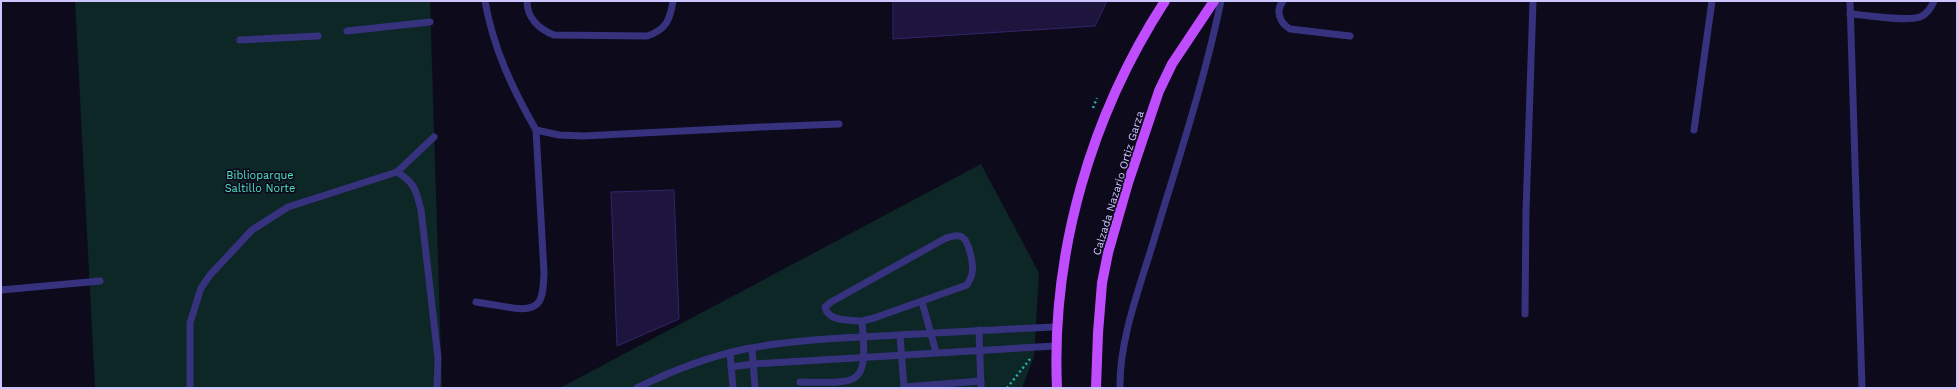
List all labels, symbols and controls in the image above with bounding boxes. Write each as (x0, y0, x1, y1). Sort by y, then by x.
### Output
street label: Calzada Nazario Ortiz Garza (1090, 109, 1147, 257)
park label: Biblioparque Saltillo Norte (225, 169, 295, 195)

